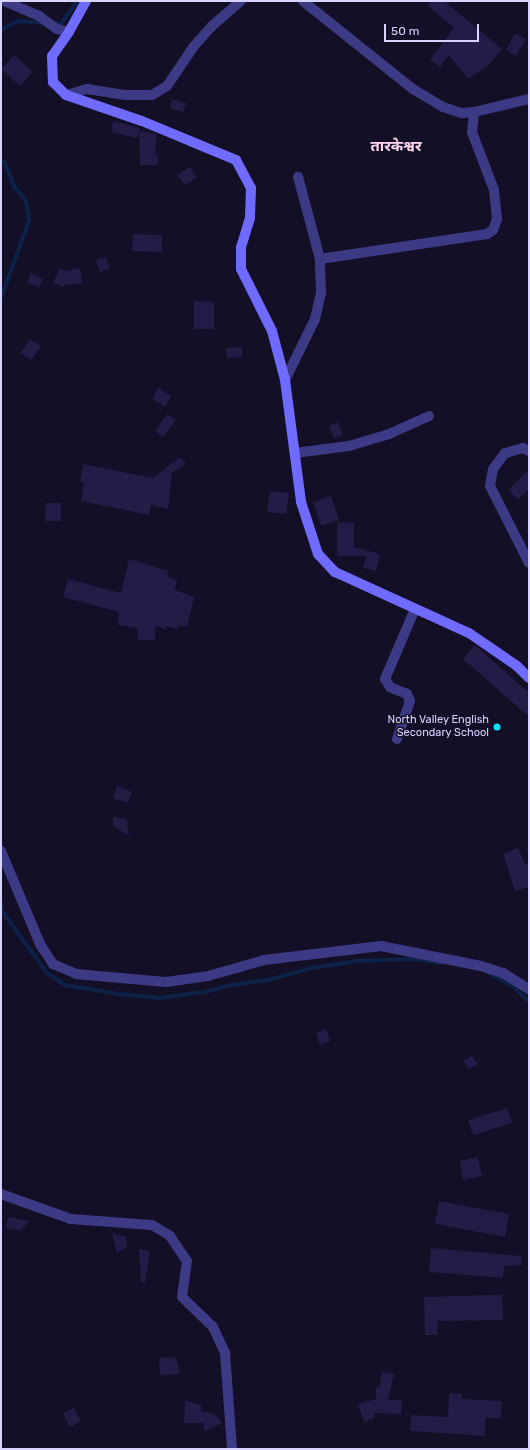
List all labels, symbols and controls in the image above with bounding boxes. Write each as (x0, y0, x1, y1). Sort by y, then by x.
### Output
scale bar (386, 16, 481, 42)
text: 50 m (391, 24, 419, 38)
district label: तारकेश्वर (370, 138, 422, 156)
place label: North Valley English Secondary School (387, 714, 489, 740)
marker: North Valley English Secondary School (492, 722, 502, 732)

